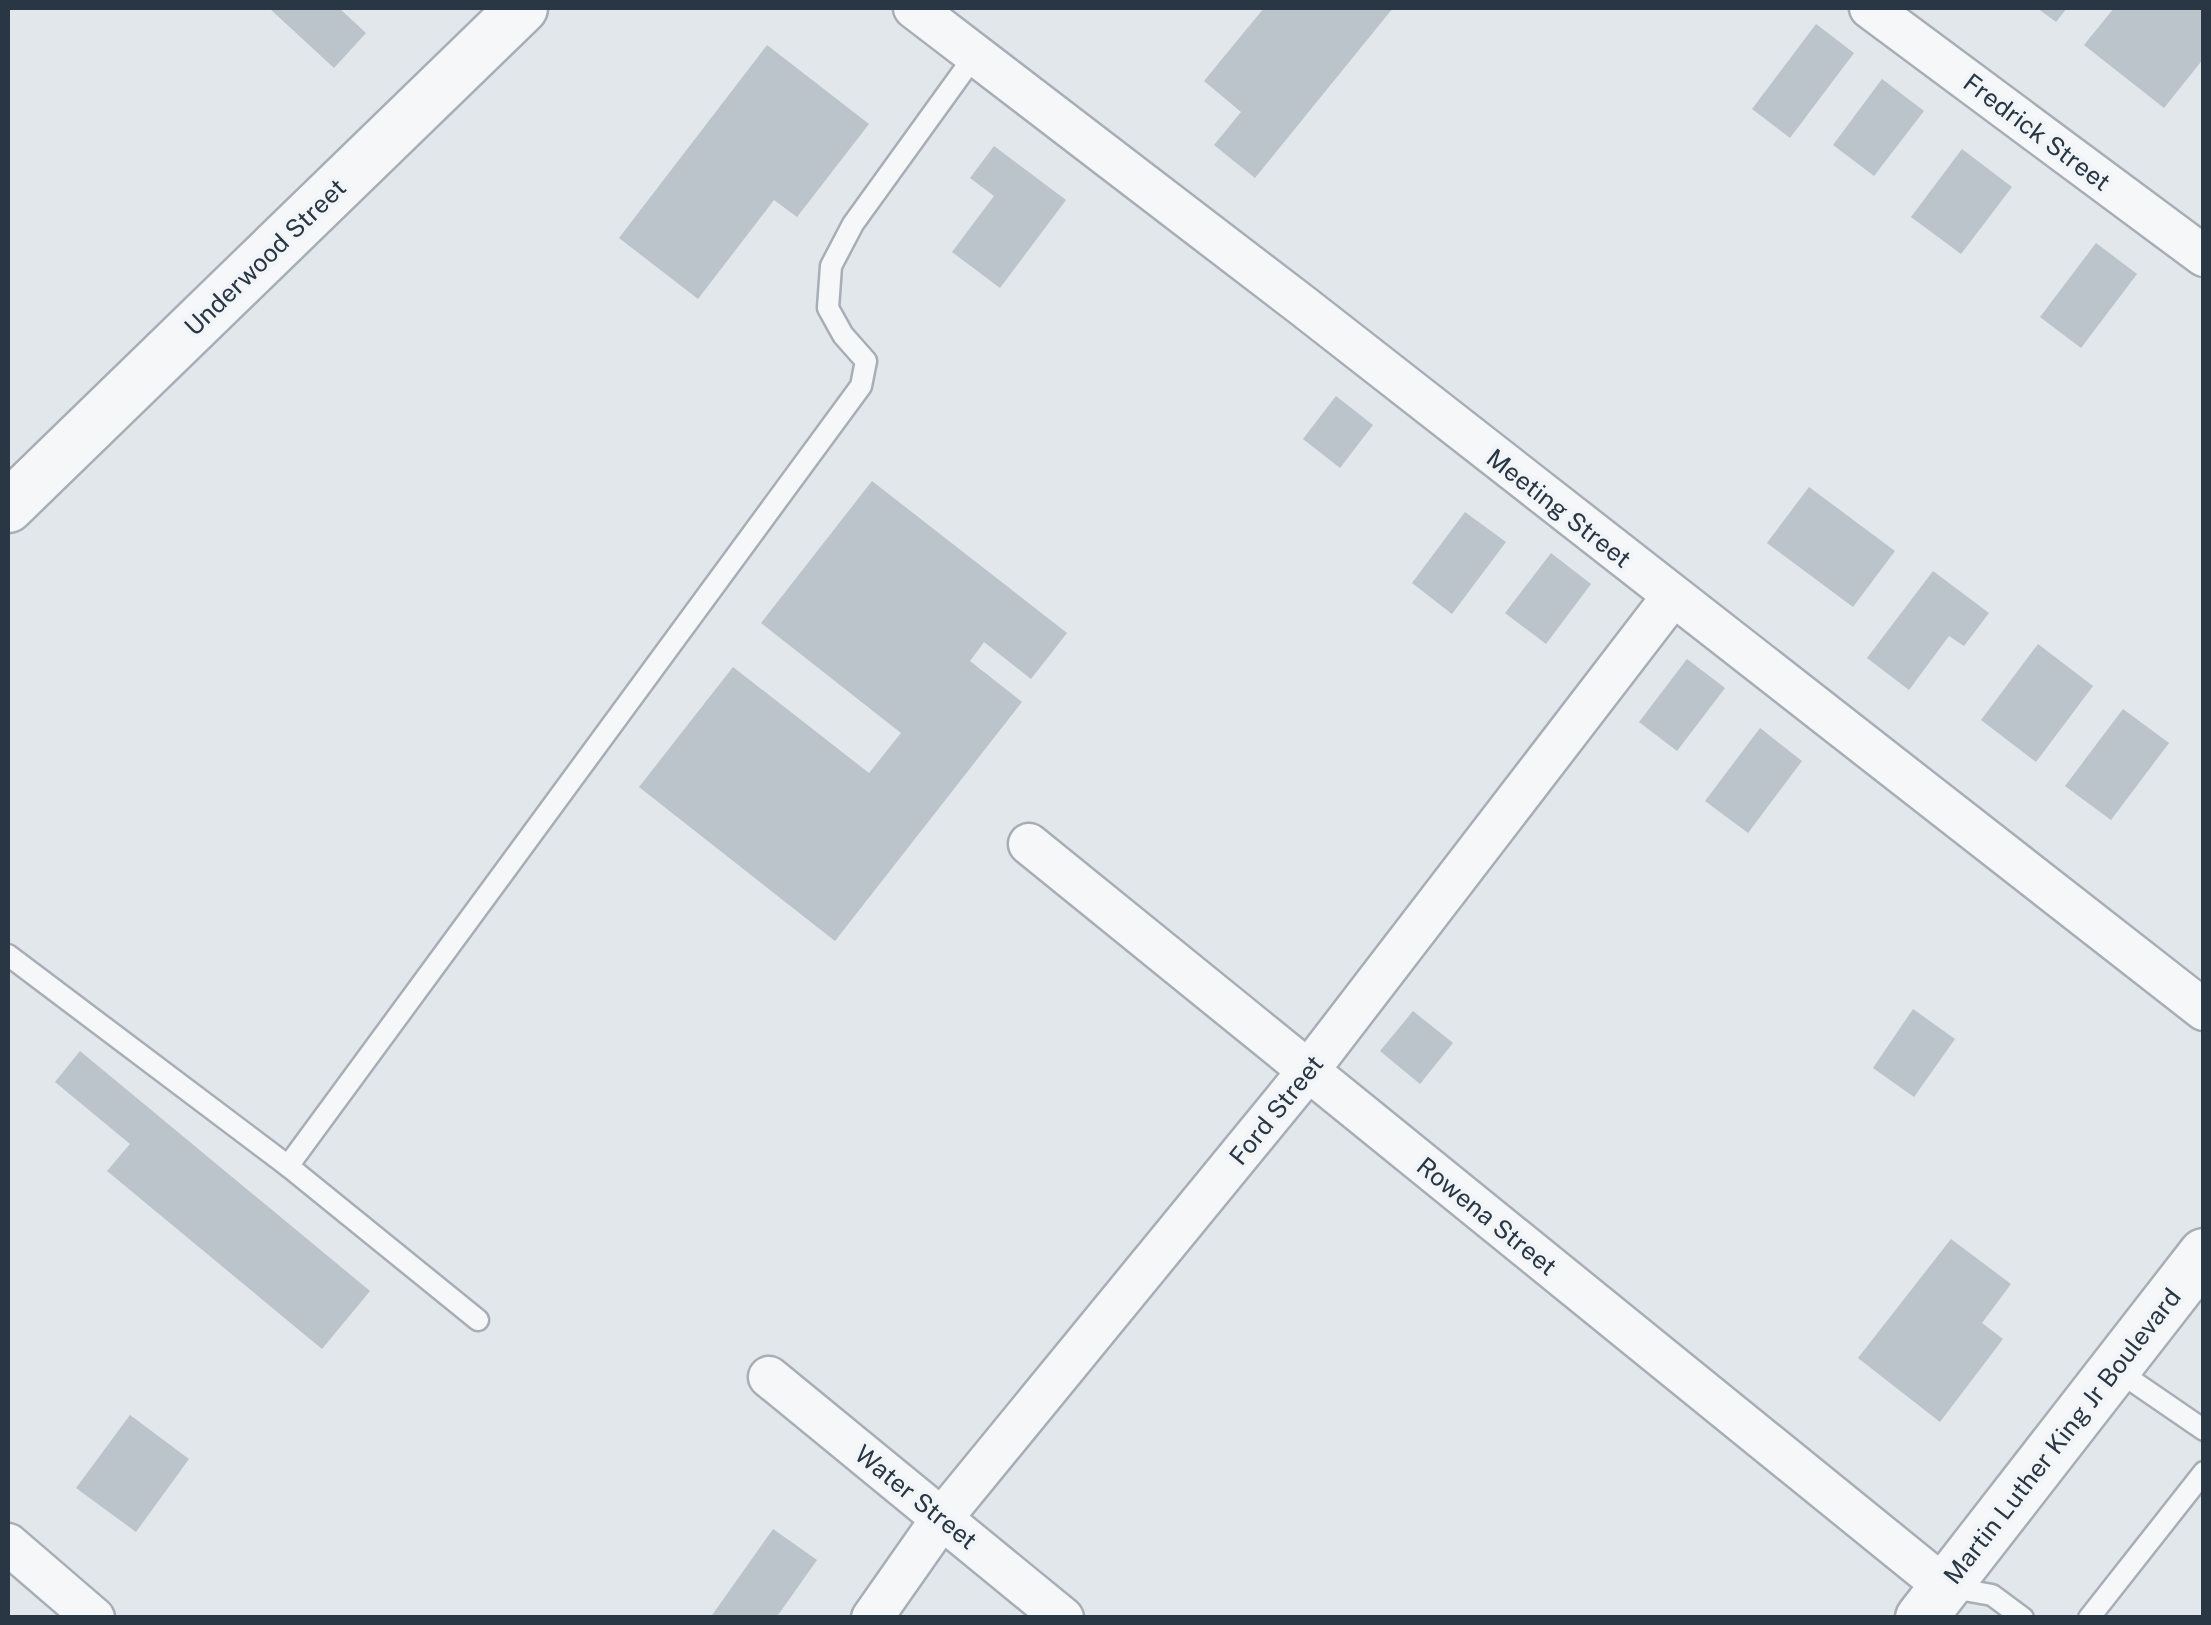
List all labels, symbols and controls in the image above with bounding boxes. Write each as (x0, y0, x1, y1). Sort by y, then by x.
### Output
street label: Fredrick Street (1958, 67, 2116, 197)
street label: Underwood Street (178, 172, 352, 342)
street label: Meeting Street (1481, 442, 1637, 574)
street label: Ford Street (1223, 1049, 1329, 1171)
street label: Rowena Street (1411, 1150, 1563, 1282)
street label: Martin Luther King Jr Boulevard (1937, 1282, 2187, 1590)
street label: Water Street (849, 1439, 983, 1555)

